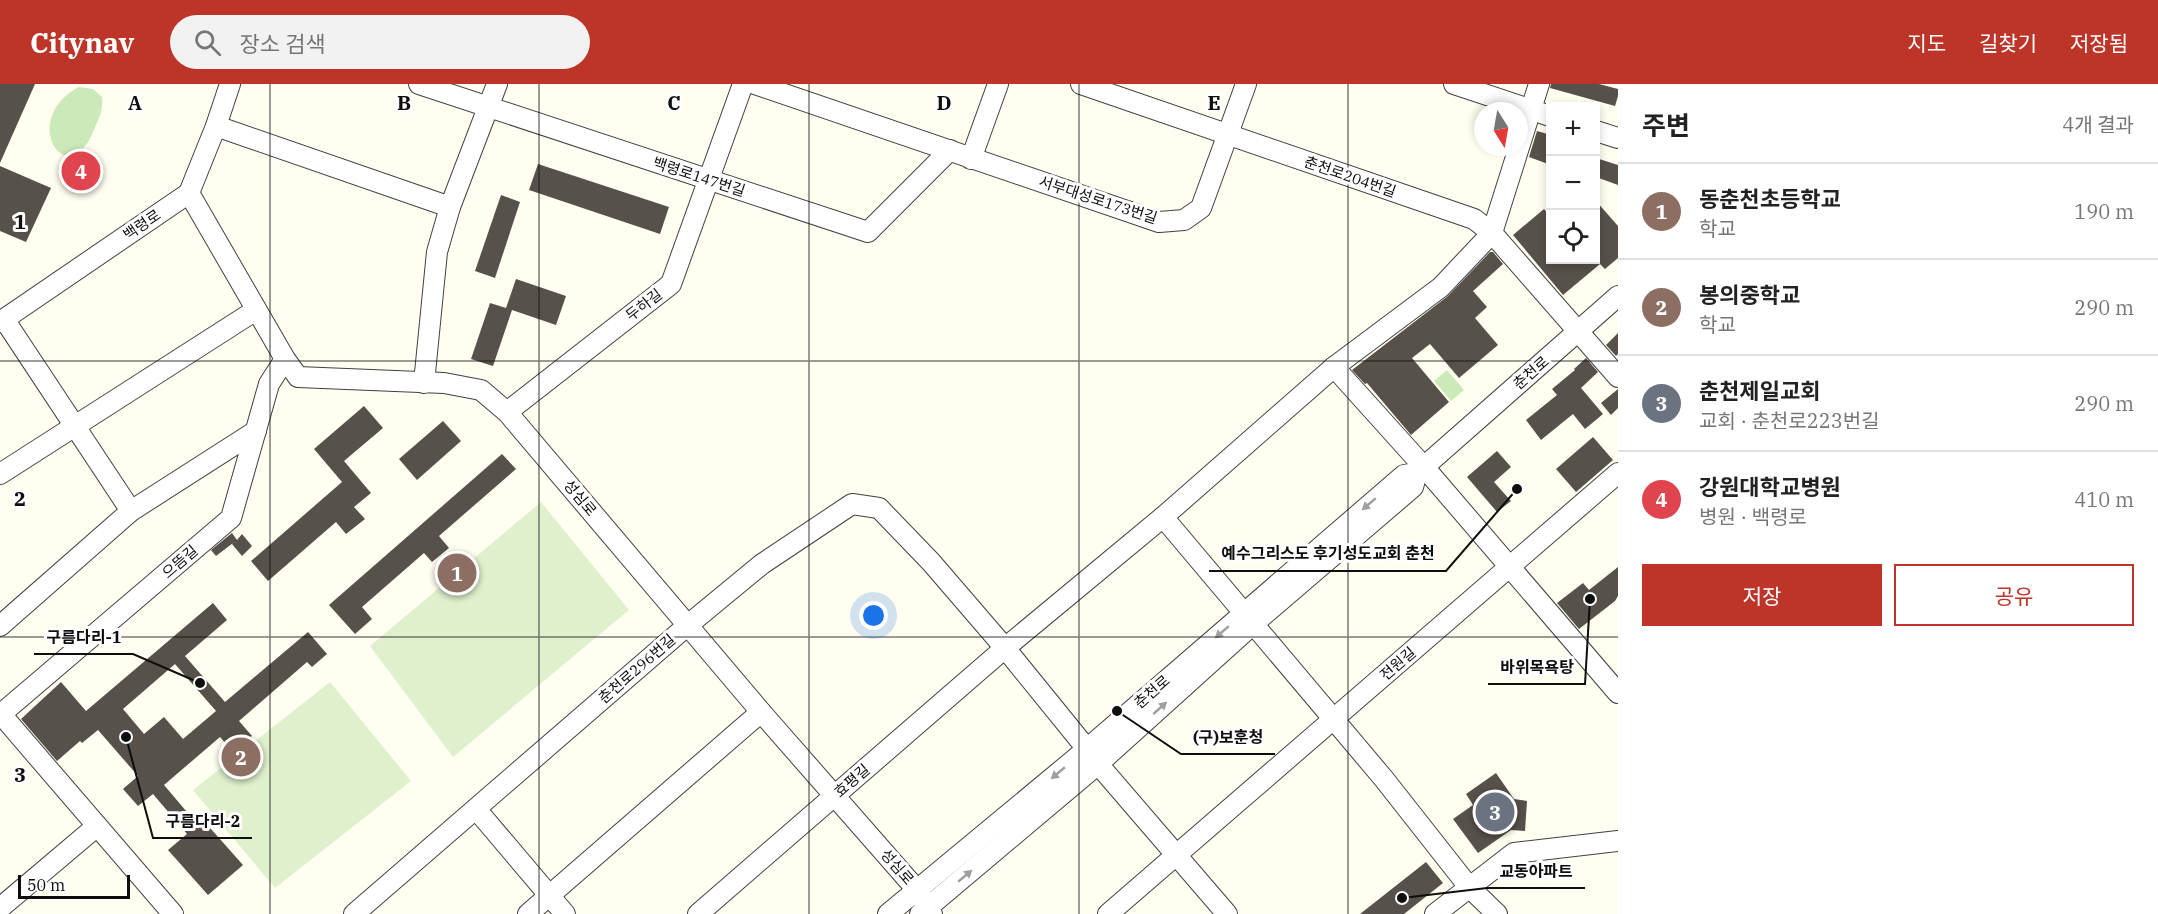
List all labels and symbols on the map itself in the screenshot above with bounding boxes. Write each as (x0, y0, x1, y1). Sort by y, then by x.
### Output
text: A (128, 89, 142, 116)
text: B (397, 89, 411, 116)
text: C (667, 89, 681, 116)
text: D (936, 89, 952, 116)
text: E (1207, 89, 1221, 116)
north arrow (1474, 102, 1528, 156)
pin: 4 (62, 148, 100, 194)
street label: 춘천로204번길 (1302, 152, 1399, 201)
street label: 백령로147번길 (651, 153, 748, 200)
street label: 서부대성로173번길 (1036, 171, 1160, 228)
street label: 백령로 (119, 205, 164, 244)
text: 1 (14, 208, 26, 235)
street label: 두하길 (622, 284, 666, 325)
street label: 춘천로 (1509, 352, 1553, 393)
street label: 성심로 (560, 476, 601, 520)
text: 2 (14, 485, 26, 512)
one-way arrow (1361, 498, 1377, 511)
callout: 예수그리스도 후기성도교회 춘천 (1209, 537, 1446, 571)
street label: 으뜸길 (158, 541, 202, 582)
text: 예수그리스도 후기성도교회 춘천 (1221, 543, 1435, 563)
pin: 1 (438, 550, 476, 596)
your location (859, 601, 888, 630)
callout: 구름다리-1 (34, 620, 133, 654)
one-way arrow (1215, 625, 1230, 638)
text: 구름다리-1 (47, 627, 121, 647)
street label: 춘천로296번길 (594, 630, 679, 707)
street label: 전원길 (1376, 643, 1420, 684)
callout: 바위목욕탕 (1488, 650, 1585, 684)
text: 바위목욕탕 (1500, 657, 1574, 677)
street label: 춘천로 (1130, 671, 1174, 712)
one-way arrow (1152, 702, 1167, 715)
callout: (구)보훈청 (1181, 720, 1275, 754)
text: (구)보훈청 (1193, 727, 1263, 747)
pin: 2 (222, 734, 260, 780)
street label: 효평길 (830, 760, 874, 801)
text: 3 (14, 761, 26, 788)
one-way arrow (1050, 766, 1066, 779)
pin: 3 (1476, 790, 1514, 834)
callout: 구름다리-2 (153, 804, 252, 838)
text: 구름다리-2 (166, 811, 240, 831)
street label: 성심로 (877, 845, 918, 889)
callout: 교동아파트 (1487, 854, 1585, 888)
text: 교동아파트 (1499, 861, 1573, 881)
one-way arrow (957, 870, 972, 883)
scale bar (18, 872, 130, 900)

